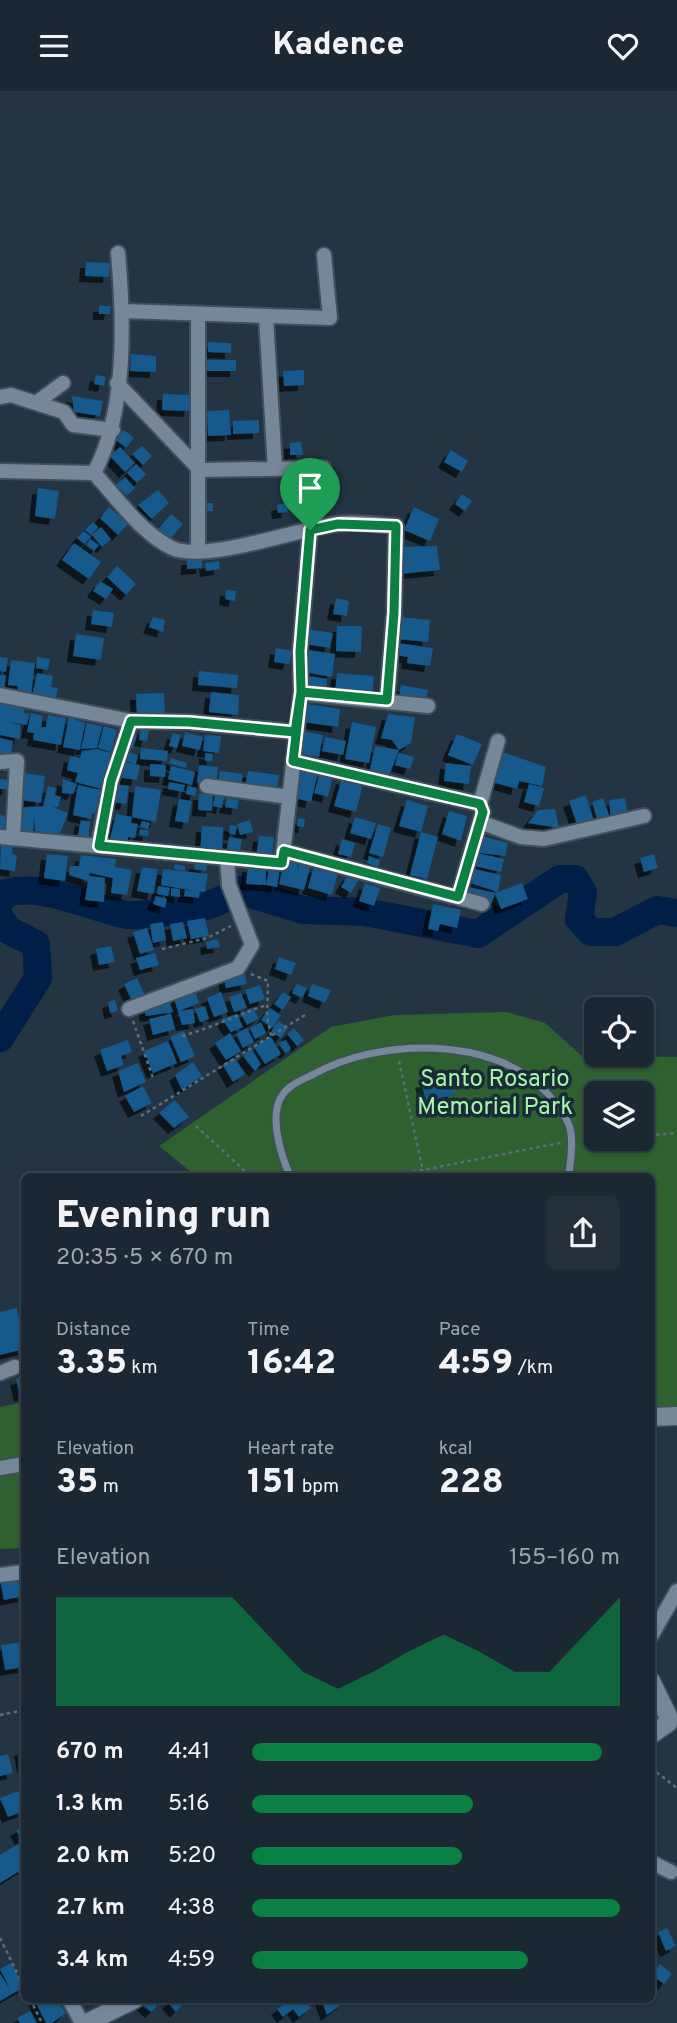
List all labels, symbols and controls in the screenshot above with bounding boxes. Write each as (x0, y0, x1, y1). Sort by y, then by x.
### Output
text: Kadence (273, 26, 404, 66)
icon: menu (35, 27, 73, 65)
icon: heart (604, 27, 642, 65)
pin (280, 458, 340, 530)
icon: arrive (291, 469, 329, 507)
map controls (584, 997, 654, 1151)
button: locate (584, 997, 654, 1067)
park label: Santo Rosario Memorial Park (417, 1065, 573, 1123)
button: layers (584, 1081, 654, 1151)
text: Evening run (56, 1193, 271, 1242)
button: share (546, 1196, 620, 1270)
text: 20:35 · 5 × 670 m (56, 1244, 233, 1273)
text: Distance (56, 1318, 131, 1342)
text: Time (247, 1318, 290, 1342)
text: Pace (439, 1318, 480, 1342)
text: 3.35 (56, 1342, 127, 1386)
text: 16:42 (247, 1342, 336, 1386)
text: 4:59 (439, 1342, 513, 1386)
text: km (127, 1356, 158, 1380)
text: /km (513, 1356, 553, 1380)
text: Elevation (56, 1437, 134, 1461)
text: Heart rate (247, 1437, 334, 1461)
text: kcal (439, 1437, 472, 1461)
text: 35 (56, 1461, 98, 1505)
text: 151 (247, 1461, 297, 1505)
text: 228 (439, 1461, 504, 1505)
text: m (98, 1475, 119, 1499)
text: bpm (297, 1475, 339, 1499)
text: Elevation (56, 1544, 151, 1573)
text: 155–160 m (509, 1544, 620, 1573)
text: 670 m (56, 1738, 124, 1767)
text: 4:41 (168, 1738, 210, 1767)
text: 1.3 km (56, 1790, 123, 1819)
text: 5:16 (168, 1790, 210, 1819)
text: 2.0 km (56, 1842, 130, 1871)
text: 5:20 (168, 1842, 216, 1871)
text: 2.7 km (56, 1894, 125, 1923)
text: 4:38 (168, 1894, 215, 1923)
text: 3.4 km (56, 1946, 128, 1975)
text: 4:59 (168, 1946, 215, 1975)

